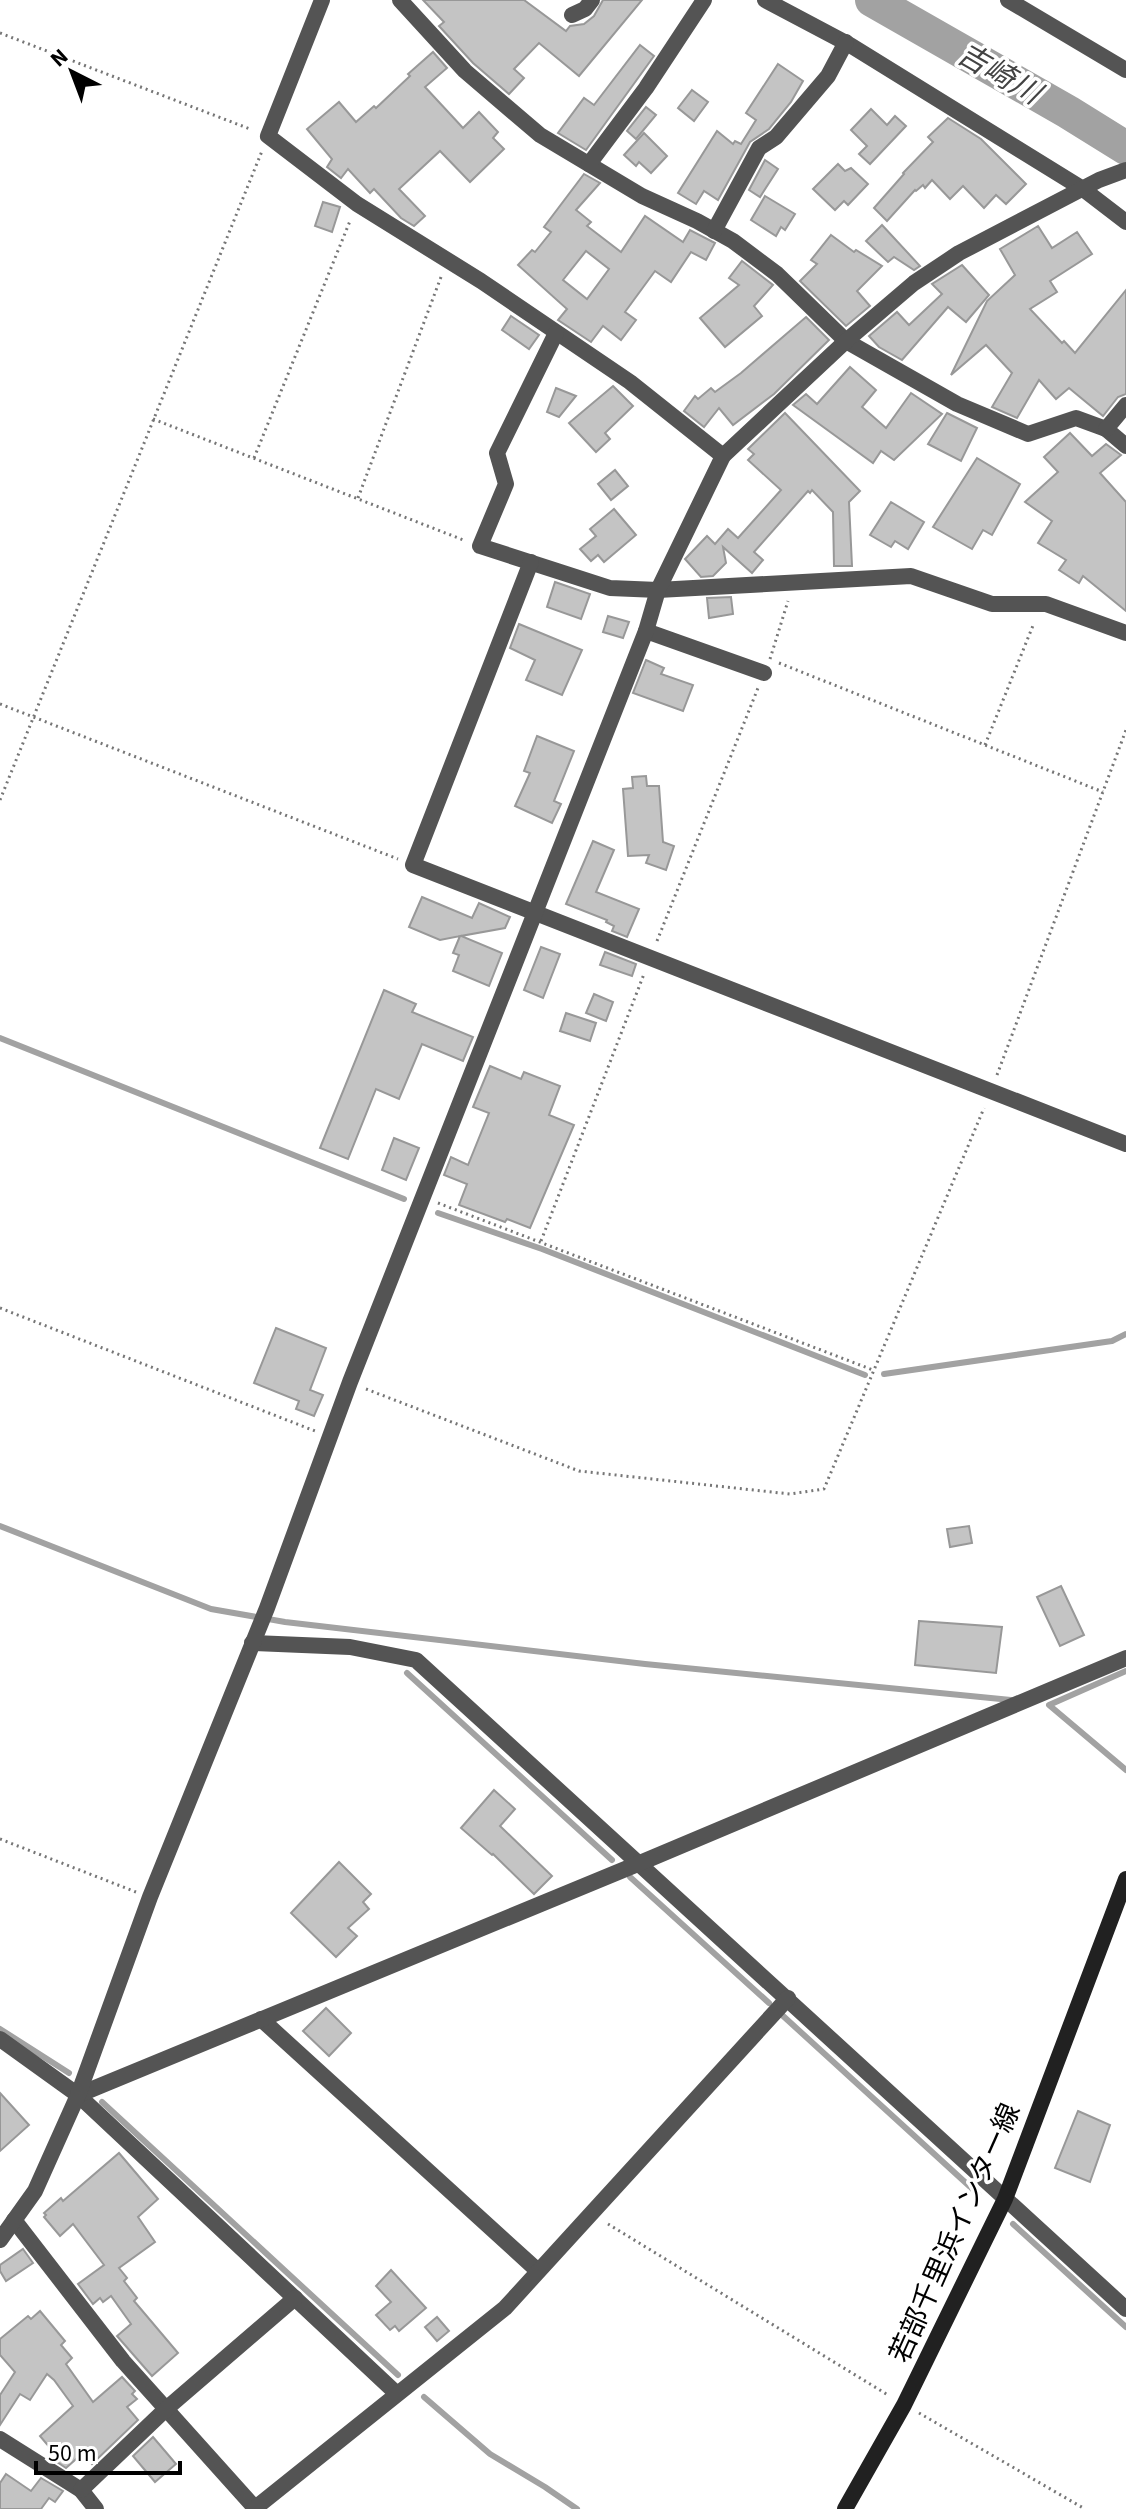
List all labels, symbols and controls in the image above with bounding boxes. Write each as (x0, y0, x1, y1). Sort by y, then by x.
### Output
north arrow (32, 32, 112, 112)
water label: 吉崎川 (949, 33, 1051, 117)
text: N (43, 41, 75, 75)
street label: 若部千里浜インター線 (880, 2097, 1030, 2369)
scale bar (36, 2425, 180, 2475)
text: 50 m (48, 2436, 97, 2471)

